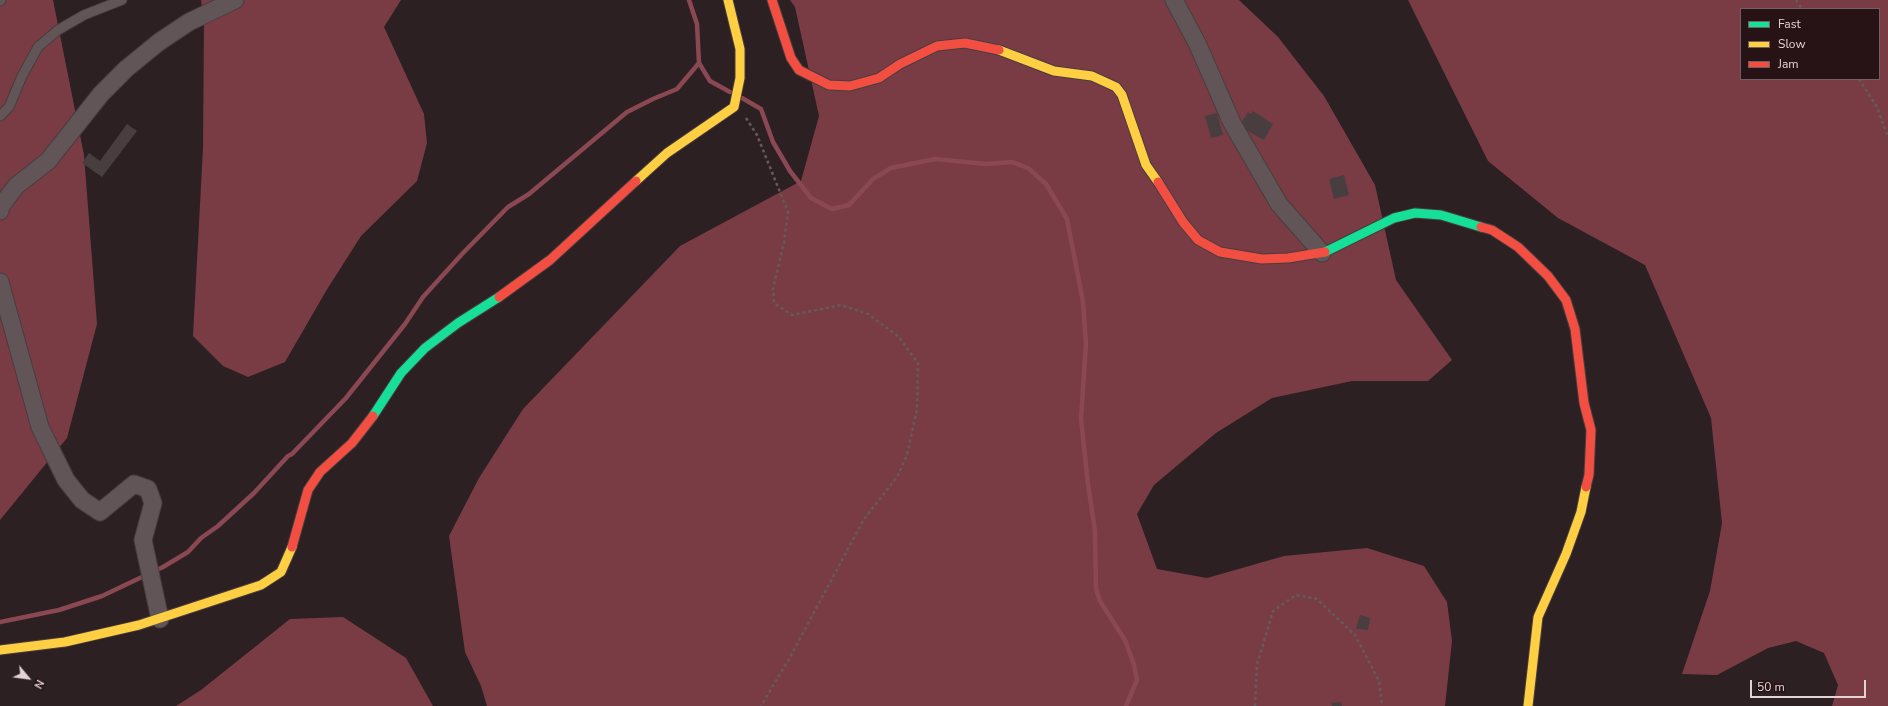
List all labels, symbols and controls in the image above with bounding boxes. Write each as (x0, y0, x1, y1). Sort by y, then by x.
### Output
legend (1740, 8, 1880, 80)
text: Fast (1778, 16, 1801, 32)
text: Slow (1778, 36, 1806, 52)
text: Jam (1778, 56, 1799, 72)
north arrow (8, 658, 48, 698)
scale bar (1752, 672, 1868, 698)
text: N (30, 677, 47, 691)
text: 50 m (1757, 679, 1785, 695)

